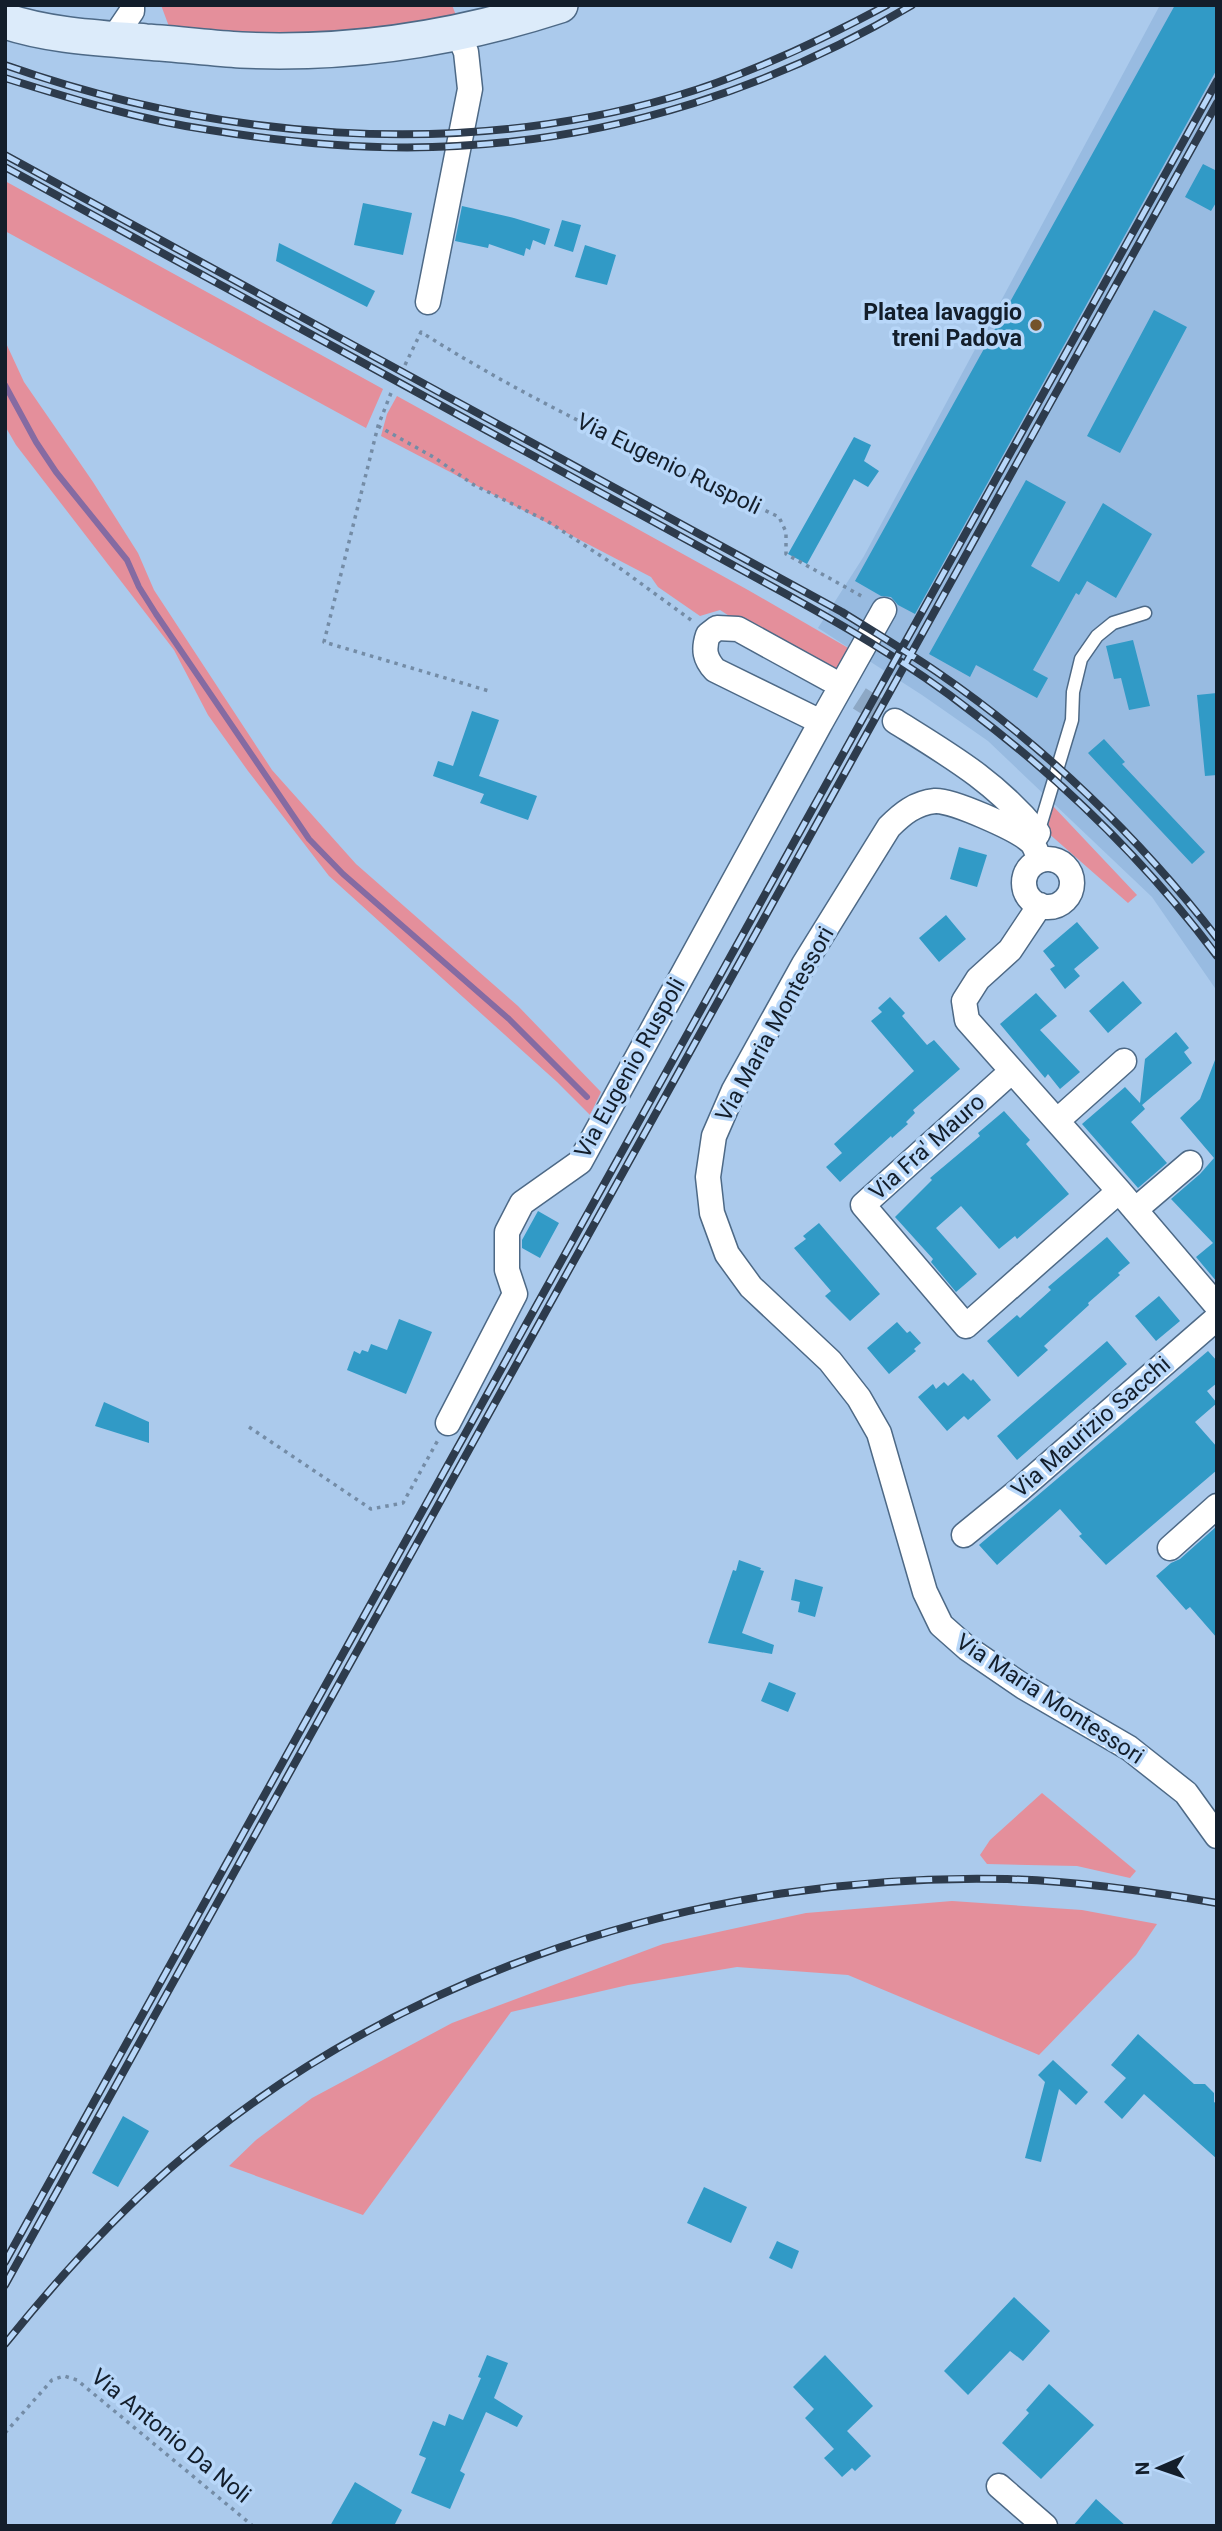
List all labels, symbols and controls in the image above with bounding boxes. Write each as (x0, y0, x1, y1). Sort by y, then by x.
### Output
place label: Platea lavaggio treni Padova (863, 299, 1022, 352)
marker: Platea lavaggio treni Padova (1028, 317, 1044, 333)
street label: Via Eugenio Ruspoli (572, 408, 766, 520)
street label: Via Maria Montessori (710, 922, 840, 1126)
street label: Via Eugenio Ruspoli (569, 973, 691, 1163)
street label: Via Fra' Mauro (864, 1088, 990, 1206)
street label: Via Maurizio Sacchi (1006, 1351, 1176, 1503)
street label: Via Maria Montessori (951, 1628, 1149, 1770)
street label: Via Antonio Da Noli (86, 2363, 256, 2509)
north arrow (1124, 2433, 1194, 2503)
text: N (1131, 2461, 1154, 2476)

